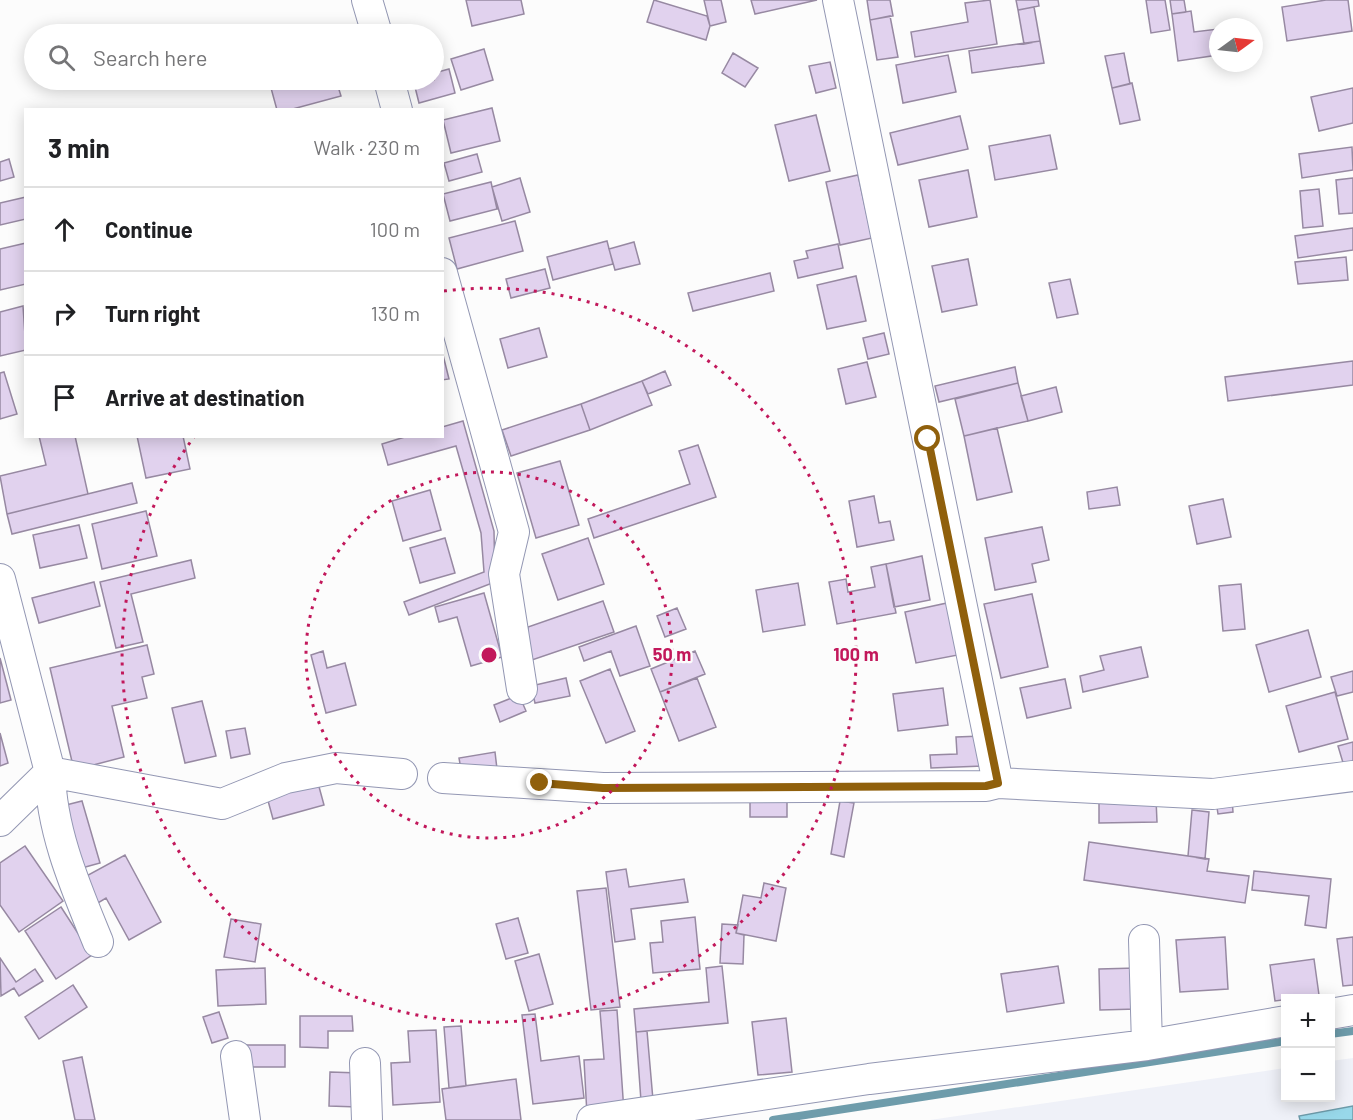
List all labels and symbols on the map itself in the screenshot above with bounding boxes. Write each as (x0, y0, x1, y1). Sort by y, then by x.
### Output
north arrow (1209, 18, 1263, 72)
route start (914, 425, 940, 451)
text: 50 m (653, 643, 691, 665)
text: 100 m (833, 643, 879, 665)
centre of rings (479, 645, 499, 665)
route end (526, 769, 552, 795)

